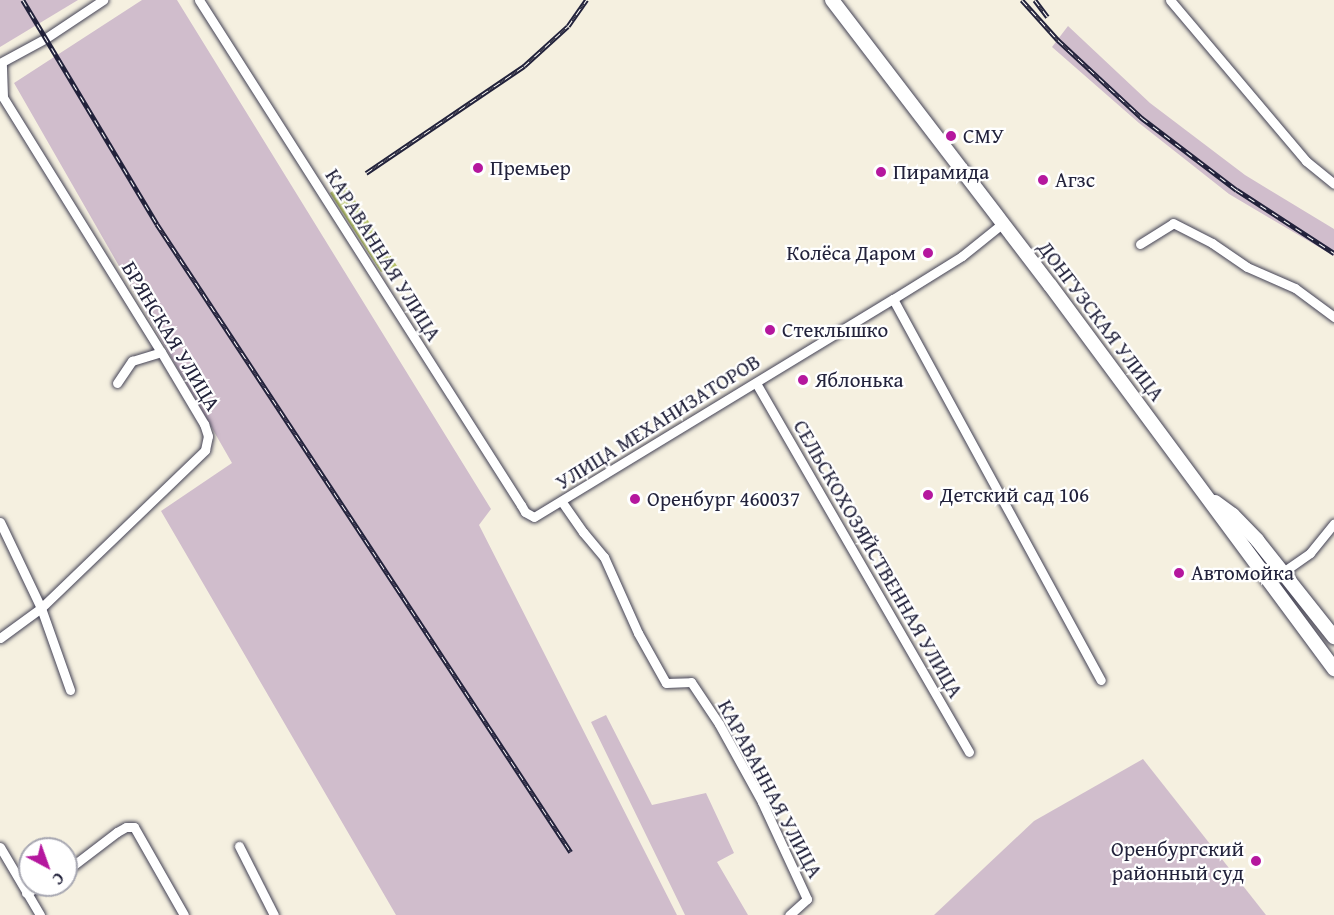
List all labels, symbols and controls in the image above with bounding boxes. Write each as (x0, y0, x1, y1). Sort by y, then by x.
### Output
place label: СМУ (963, 123, 1004, 149)
marker: СМУ (944, 129, 958, 143)
place label: Премьер (490, 155, 571, 181)
place label: Пирамида (893, 159, 989, 185)
marker: Премьер (471, 161, 485, 175)
street label: КАРАВАННАЯ УЛИЦА (320, 164, 446, 346)
marker: Пирамида (874, 165, 888, 179)
place label: Агзс (1055, 167, 1095, 193)
marker: Агзс (1036, 173, 1050, 187)
street label: ДОНГУЗСКАЯ УЛИЦА (1032, 236, 1170, 406)
place label: Колёса Даром (787, 240, 916, 266)
marker: Колёса Даром (921, 246, 935, 260)
street label: БРЯНСКАЯ УЛИЦА (116, 257, 226, 415)
place label: Стеклышко (782, 317, 888, 343)
marker: Стеклышко (763, 323, 777, 337)
street label: УЛИЦА МЕХАНИЗАТОРОВ (551, 349, 765, 495)
place label: Яблонька (815, 367, 903, 393)
marker: Яблонька (796, 373, 810, 387)
street label: СЕЛЬСКОХОЗЯЙСТВЕННАЯ УЛИЦА (788, 415, 968, 703)
place label: Детский сад 106 (940, 482, 1089, 508)
place label: Оренбург 460037 (647, 486, 800, 512)
marker: Детский сад 106 (921, 488, 935, 502)
marker: Оренбург 460037 (628, 492, 642, 506)
place label: Автомойка (1191, 560, 1294, 586)
marker: Автомойка (1172, 566, 1186, 580)
street label: КАРАВАННАЯ УЛИЦА (712, 695, 828, 883)
place label: Оренбургский районный суд (1111, 836, 1244, 886)
north arrow (18, 837, 78, 897)
marker: Оренбургский районный суд (1249, 854, 1263, 868)
text: С (47, 867, 70, 891)

